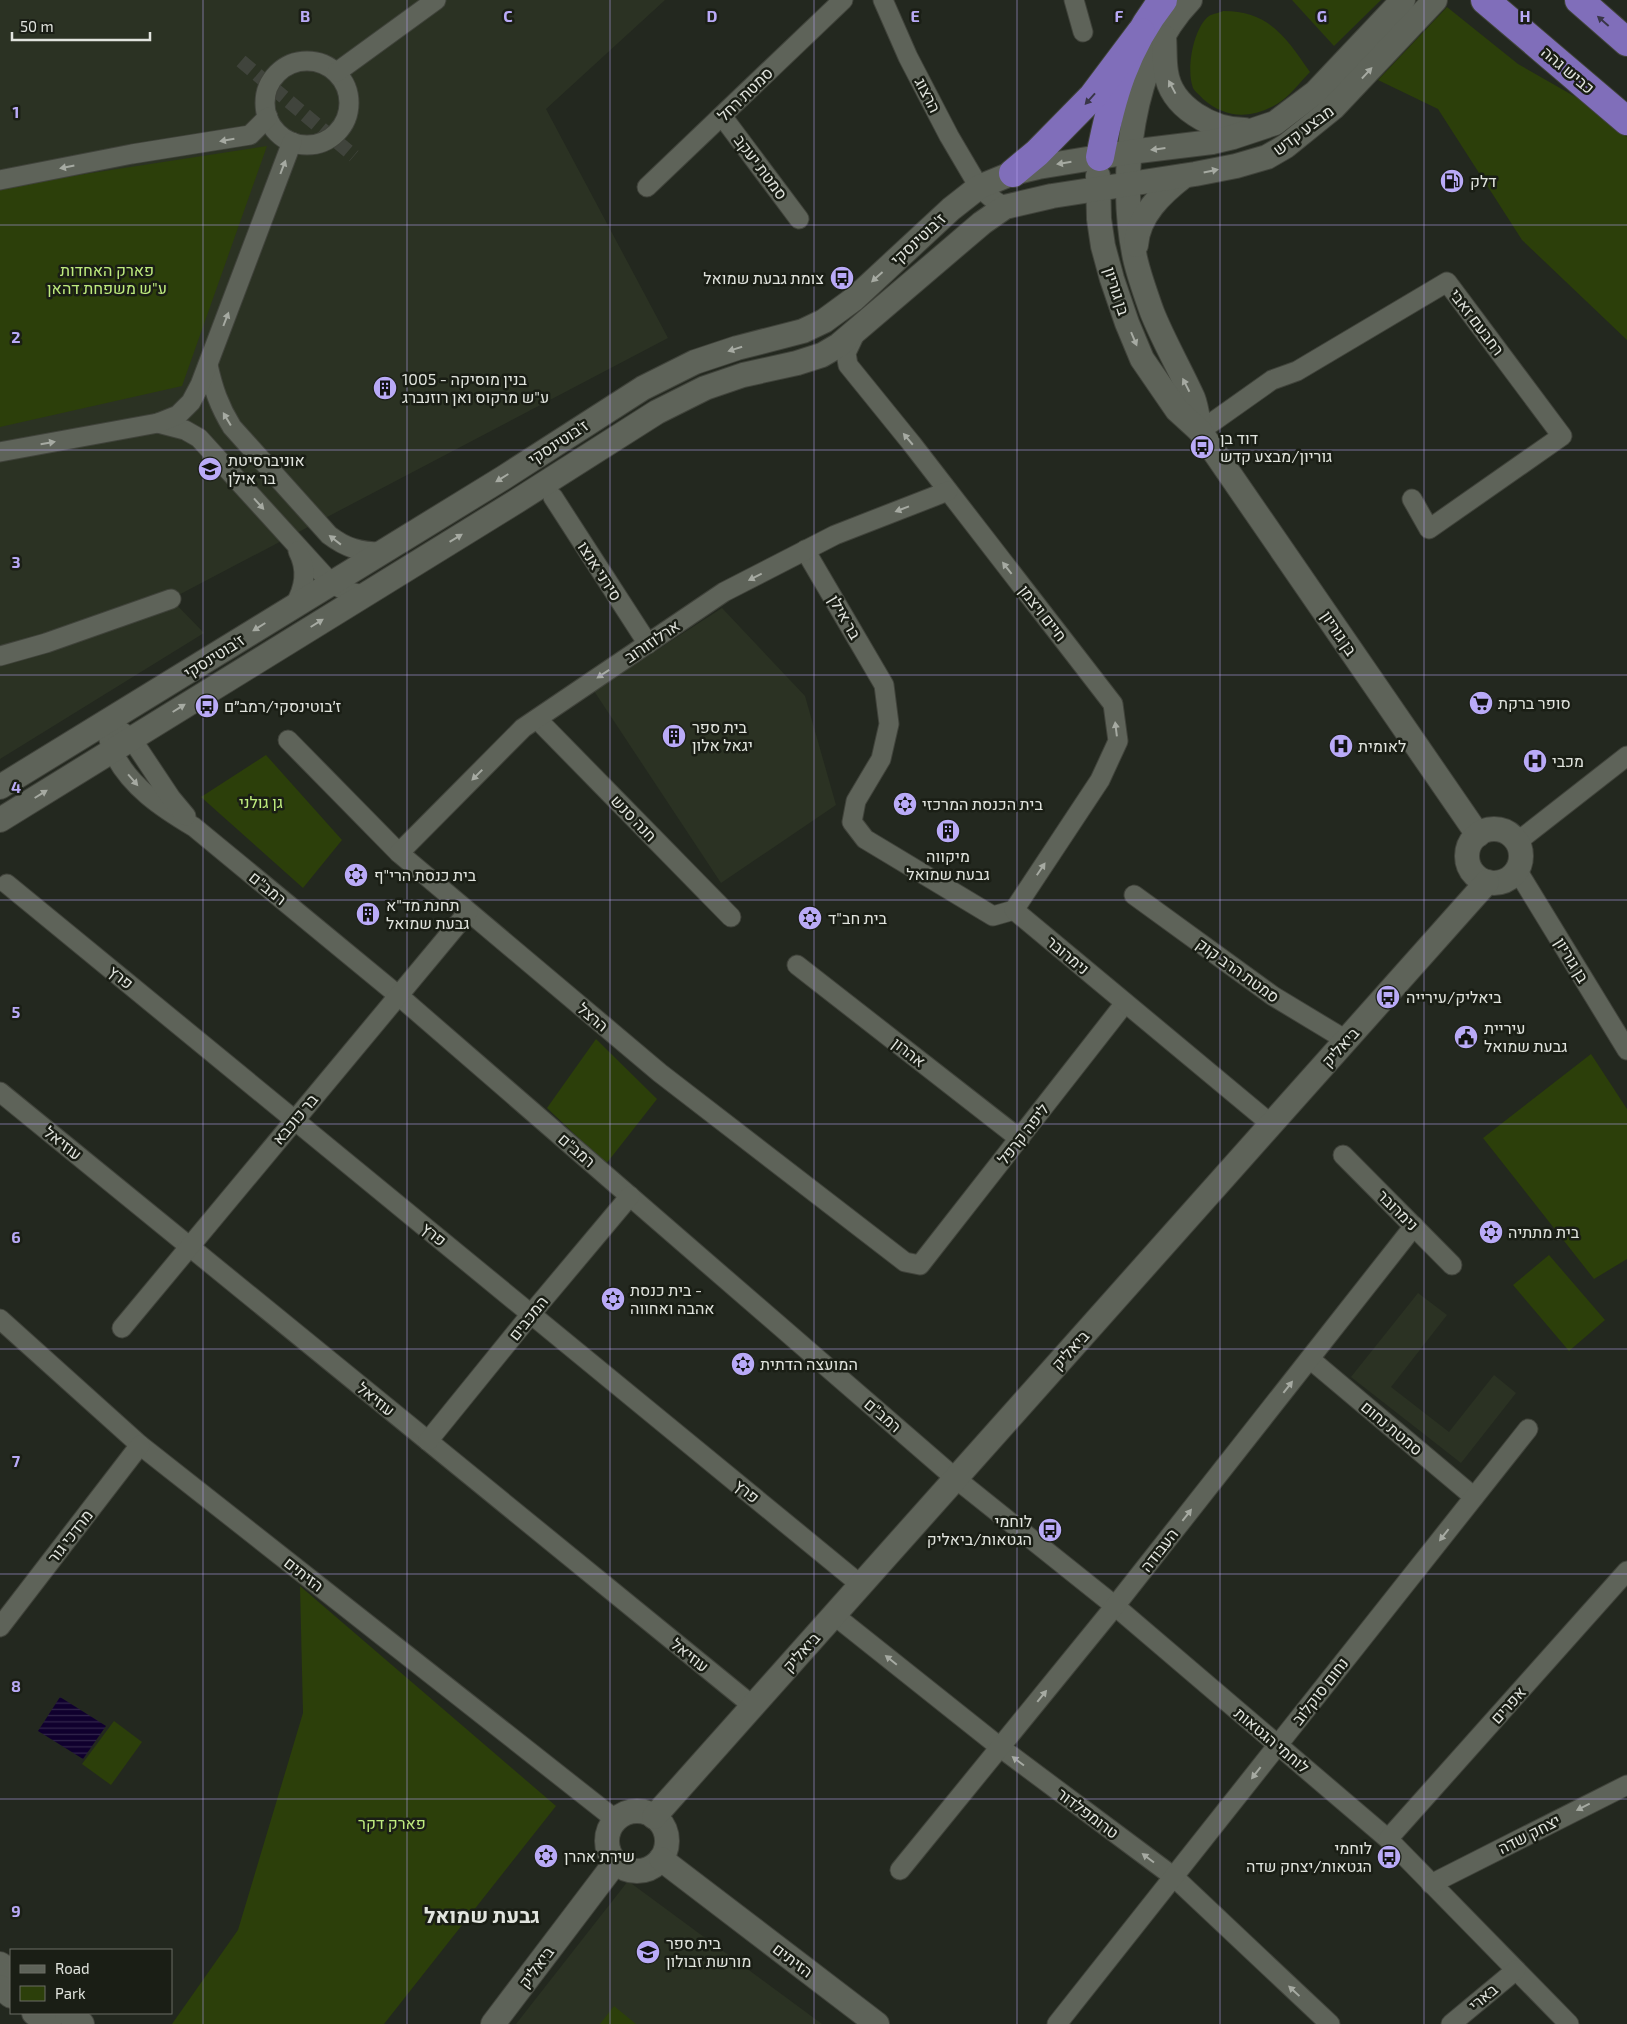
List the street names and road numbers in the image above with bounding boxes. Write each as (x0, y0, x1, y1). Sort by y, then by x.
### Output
street label: כביש גהה (1538, 42, 1599, 97)
street label: סמטת רחל (713, 63, 776, 125)
street label: הרצוג (912, 74, 945, 116)
street label: מבצע קדש (1269, 101, 1337, 159)
street label: סמטת יעקב (731, 131, 792, 203)
street label: ז'בוטינסקי (886, 208, 949, 269)
street label: בן גוריון (1101, 264, 1134, 318)
street label: רחבעם זאבי (1446, 285, 1509, 359)
street label: ז'בוטינסקי (524, 415, 592, 468)
street label: סירני אנצו (574, 538, 627, 604)
street label: חיים ויצמן (1016, 581, 1071, 645)
street label: בר אילן (825, 591, 866, 643)
street label: בן גוריון (1318, 607, 1361, 659)
street label: ארלוזורוב (621, 615, 683, 666)
street label: ז'בוטינסקי (180, 629, 248, 682)
street label: חנה סנש (608, 790, 661, 845)
street label: רמב"ם (246, 867, 291, 908)
street label: נימרובר (1043, 931, 1093, 978)
street label: סמטת הרב קוק (1193, 933, 1283, 1006)
street label: בן גוריון (1552, 934, 1594, 986)
street label: פרץ (105, 961, 138, 992)
street label: הרצל (574, 998, 613, 1035)
street label: ביאליק (1317, 1023, 1363, 1070)
street label: אהרון (889, 1033, 930, 1070)
street label: בר כוכבא (268, 1089, 322, 1148)
street label: ליפה קרפל (993, 1099, 1052, 1168)
street label: עוזיאל (41, 1122, 86, 1164)
street label: רמב"ם (555, 1129, 600, 1171)
street label: נימרובר (1374, 1185, 1423, 1234)
street label: פרץ (418, 1218, 451, 1249)
street label: המכבים (504, 1292, 551, 1344)
street label: ביאליק (1047, 1326, 1093, 1373)
street label: עוזיאל (354, 1378, 399, 1420)
street label: רמב"ם (861, 1394, 906, 1436)
street label: סמטת נחום (1358, 1397, 1427, 1459)
street label: פרץ (731, 1475, 764, 1506)
street label: מרדכי גור (43, 1505, 96, 1566)
street label: העבודה (1136, 1524, 1181, 1575)
street label: הזיתים (281, 1552, 328, 1595)
street label: ביאליק (778, 1628, 824, 1675)
street label: עוזיאל (668, 1634, 713, 1676)
street label: נחום סוקלוב (1287, 1653, 1352, 1728)
street label: אפרים (1486, 1682, 1529, 1727)
street label: לוחמי הגטאות (1231, 1703, 1314, 1776)
street label: טרומפלדור (1054, 1783, 1123, 1842)
street label: יצחק שדה (1495, 1810, 1563, 1857)
street label: הזיתים (770, 1939, 817, 1981)
street label: ביאליק (514, 1942, 558, 1991)
street label: בארי (1465, 1979, 1501, 2014)

